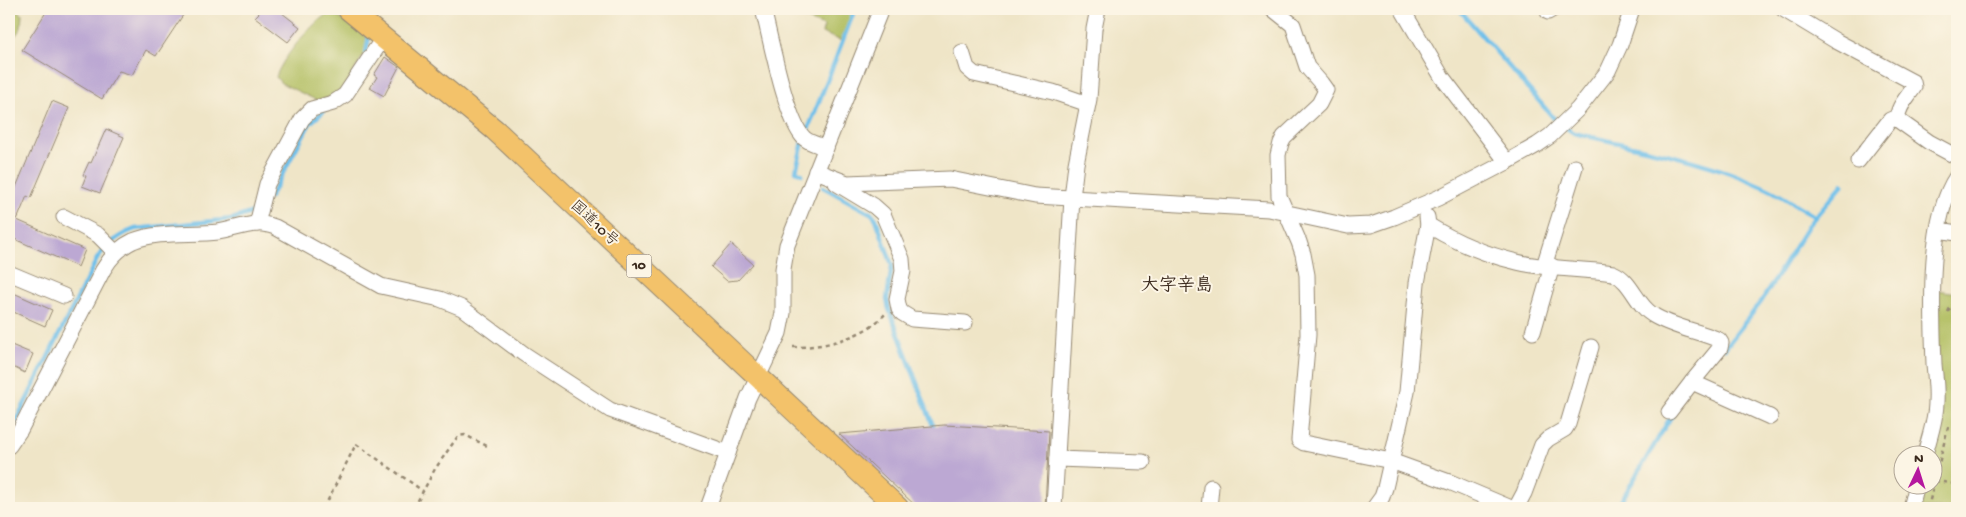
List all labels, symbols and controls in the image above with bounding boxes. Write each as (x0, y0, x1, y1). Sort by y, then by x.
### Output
street label: 国道10号 (566, 197, 622, 251)
road number: 10 (626, 255, 652, 278)
district label: 大字辛島 (1141, 275, 1213, 297)
north arrow (1894, 444, 1944, 494)
text: N (1914, 451, 1924, 468)

